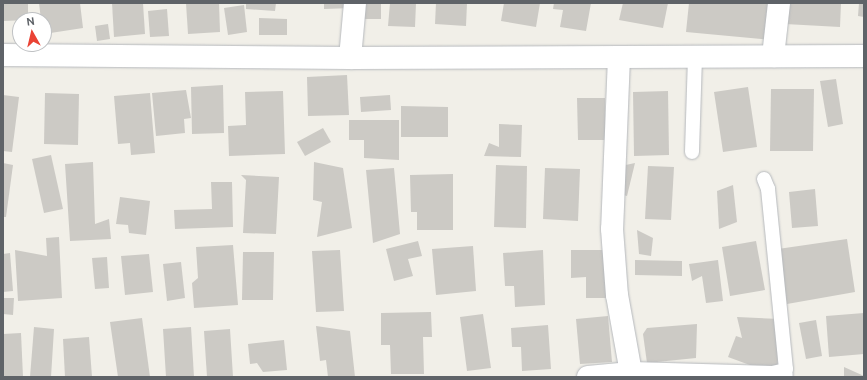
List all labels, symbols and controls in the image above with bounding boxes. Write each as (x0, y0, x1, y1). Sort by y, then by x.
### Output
north arrow (12, 12, 52, 52)
text: N (26, 15, 35, 28)

